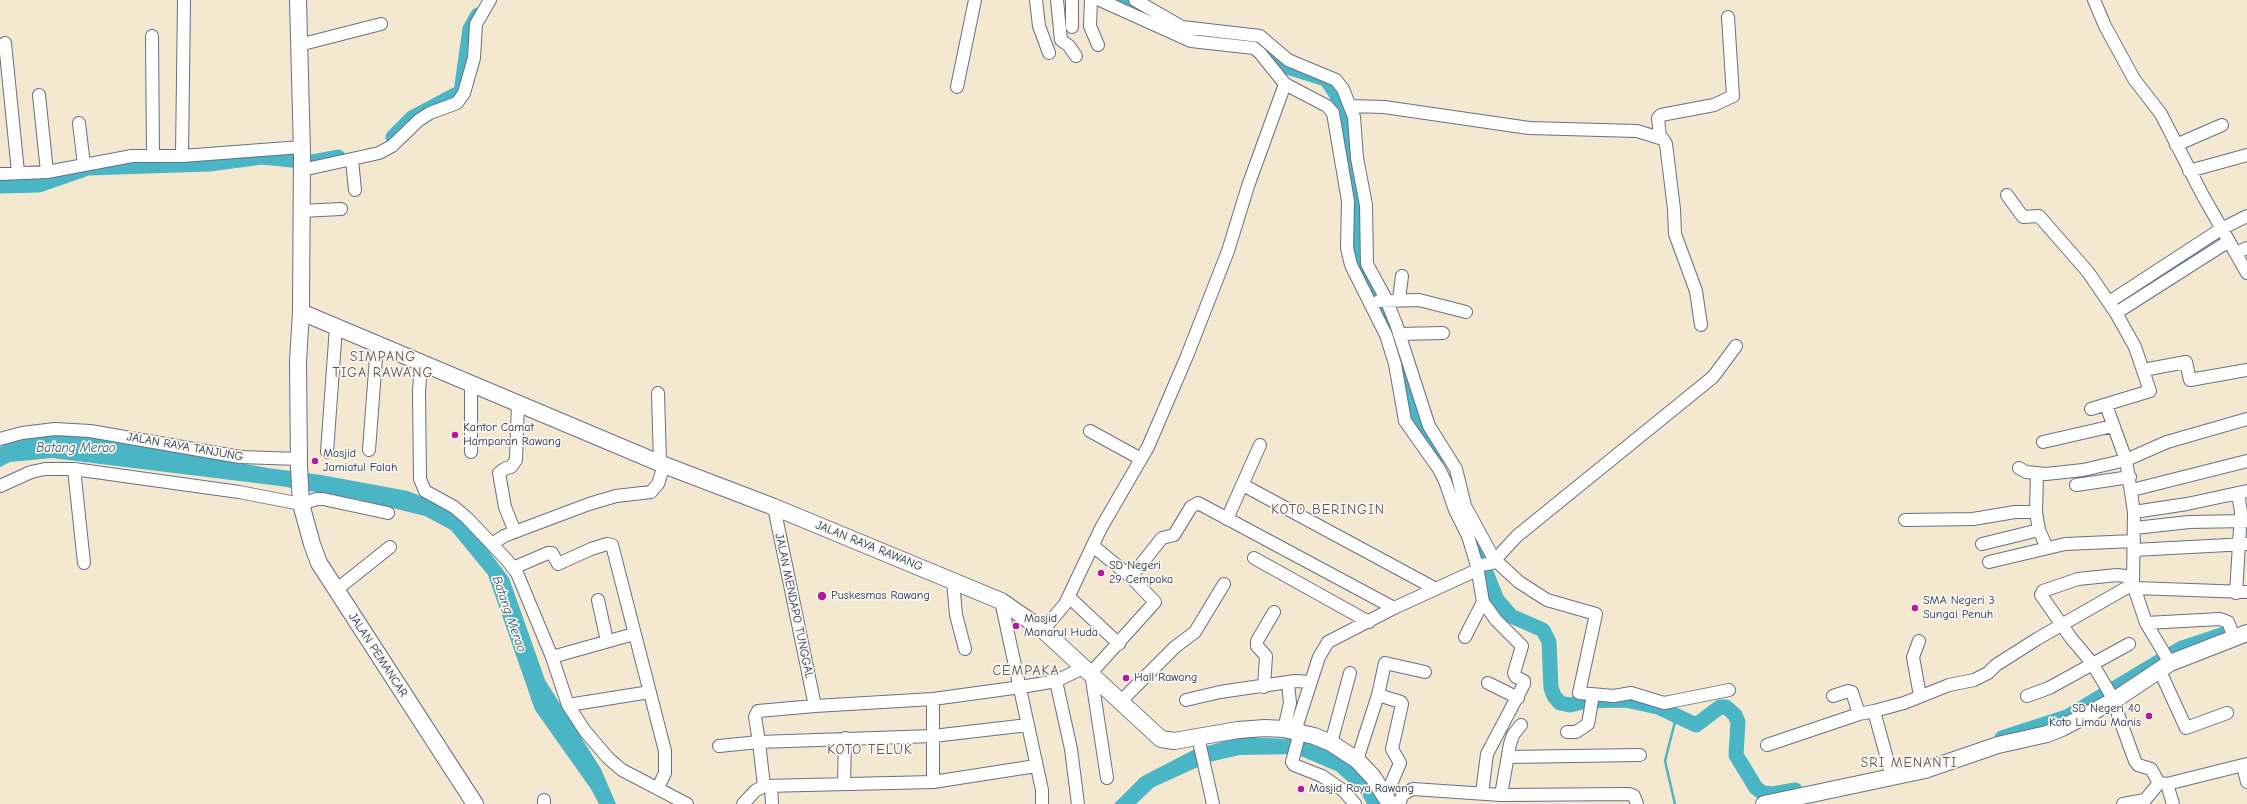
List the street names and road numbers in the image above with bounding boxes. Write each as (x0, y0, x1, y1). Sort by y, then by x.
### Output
street label: JALAN RAYA TANJUNG (126, 430, 244, 464)
street label: JALAN RAYA RAWANG (813, 518, 925, 574)
street label: JALAN MENDAPO TUNGGAL (772, 532, 816, 680)
street label: JALAN PEMANCAR (345, 610, 411, 700)

